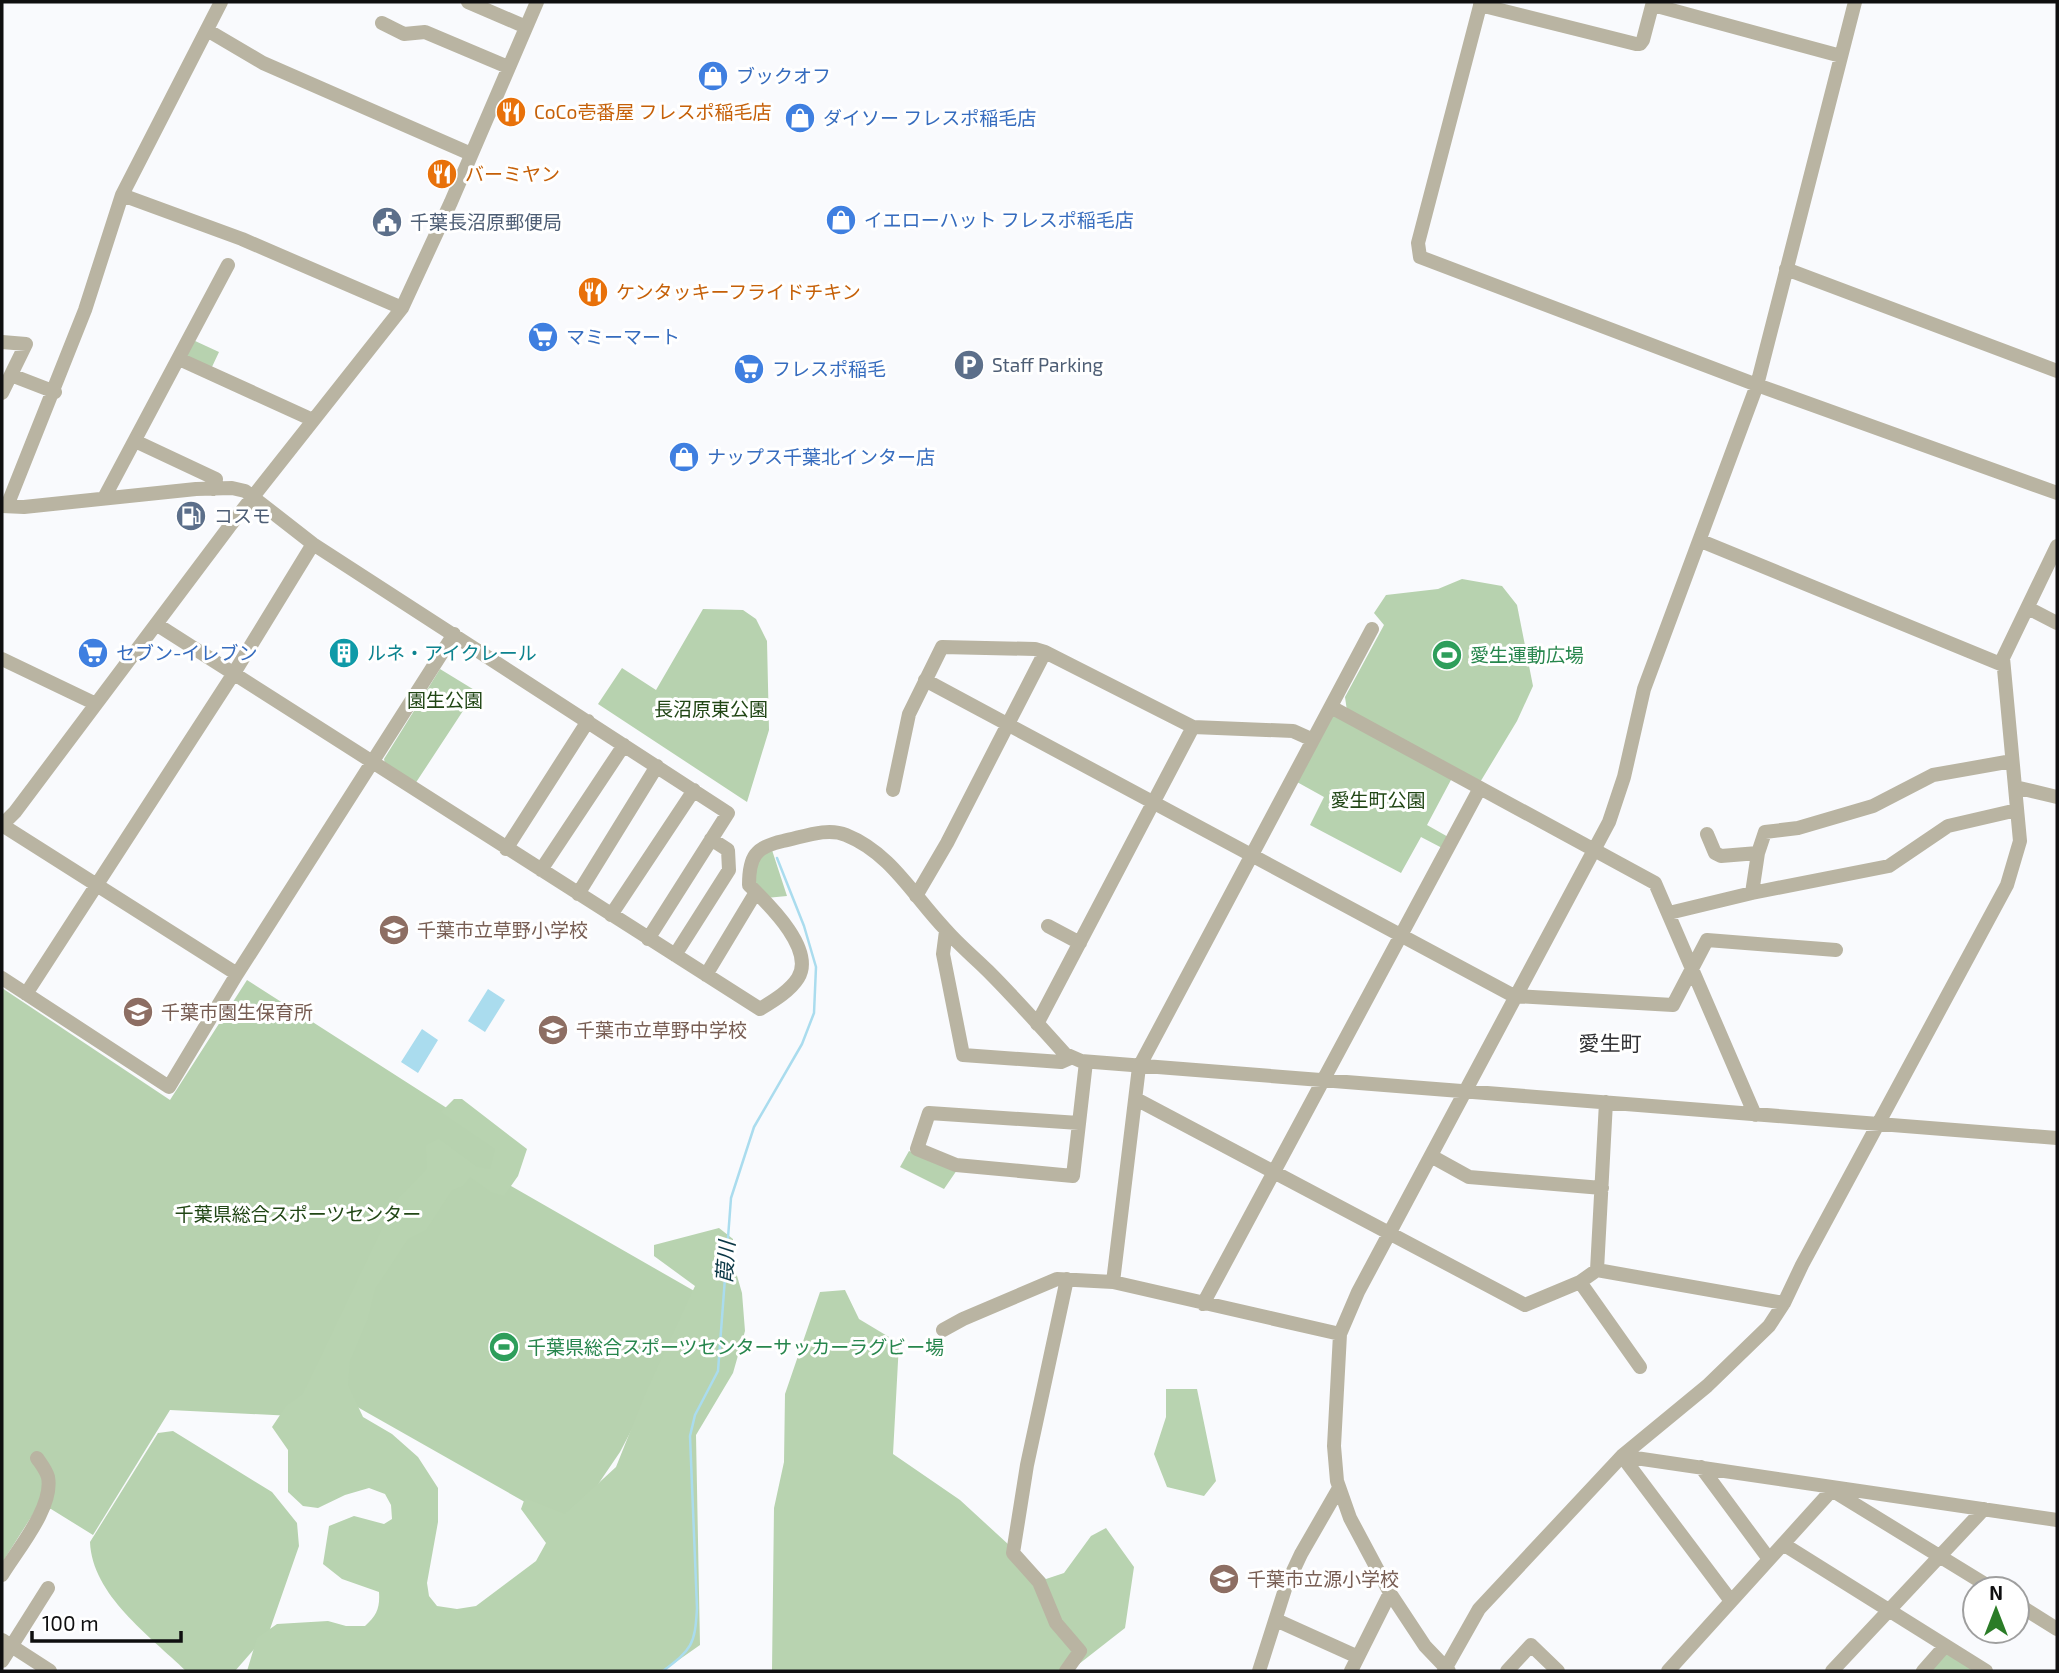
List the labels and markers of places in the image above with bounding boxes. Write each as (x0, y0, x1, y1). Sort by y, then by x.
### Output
shop icon: ブックオフ (696, 59, 730, 93)
place label: ブックオフ (736, 64, 831, 87)
restaurant icon: CoCo壱番屋 フレスポ稲毛店 (494, 95, 528, 129)
place label: CoCo壱番屋 フレスポ稲毛店 (534, 100, 771, 123)
shop icon: ダイソー フレスポ稲毛店 (783, 101, 817, 135)
place label: ダイソー フレスポ稲毛店 (823, 106, 1036, 129)
restaurant icon: バーミヤン (425, 157, 459, 191)
place label: バーミヤン (465, 162, 560, 185)
shop icon: イエローハット フレスポ稲毛店 (824, 203, 858, 237)
public building icon: 千葉長沼原郵便局 (370, 205, 404, 239)
place label: イエローハット フレスポ稲毛店 (864, 208, 1134, 231)
place label: 千葉長沼原郵便局 (410, 210, 562, 233)
restaurant icon: ケンタッキーフライドチキン (576, 275, 610, 309)
place label: ケンタッキーフライドチキン (616, 280, 861, 303)
supermarket icon: マミーマート (526, 320, 560, 354)
place label: マミーマート (566, 325, 680, 348)
parking icon: Staff Parking (952, 348, 986, 382)
supermarket icon: フレスポ稲毛 (732, 352, 766, 386)
place label: Staff Parking (992, 353, 1104, 376)
place label: フレスポ稲毛 (772, 357, 886, 380)
shop icon: ナップス千葉北インター店 (667, 440, 701, 474)
place label: ナップス千葉北インター店 (707, 445, 935, 468)
fuel station icon: コスモ (174, 499, 208, 533)
place label: コスモ (214, 504, 271, 527)
supermarket icon: セブン-イレブン (76, 636, 110, 670)
building icon: ルネ・アイクレール (327, 636, 361, 670)
sports icon: 愛生運動広場 (1430, 638, 1464, 672)
place label: セブン-イレブン (116, 641, 258, 664)
place label: ルネ・アイクレール (367, 641, 537, 664)
place label: 愛生運動広場 (1470, 643, 1584, 666)
school or university icon: 千葉市立草野小学校 (377, 913, 411, 947)
place label: 千葉市立草野小学校 (417, 918, 588, 941)
school or university icon: 千葉市園生保育所 (121, 995, 155, 1029)
place label: 千葉市園生保育所 (161, 1000, 313, 1023)
school or university icon: 千葉市立草野中学校 (536, 1013, 570, 1047)
place label: 千葉市立草野中学校 (576, 1018, 747, 1041)
sports icon: 千葉県総合スポーツセンターサッカーラグビー場 (487, 1330, 521, 1364)
place label: 千葉県総合スポーツセンターサッカーラグビー場 (527, 1335, 944, 1358)
school or university icon: 千葉市立源小学校 (1207, 1562, 1241, 1596)
place label: 千葉市立源小学校 (1247, 1567, 1399, 1590)

